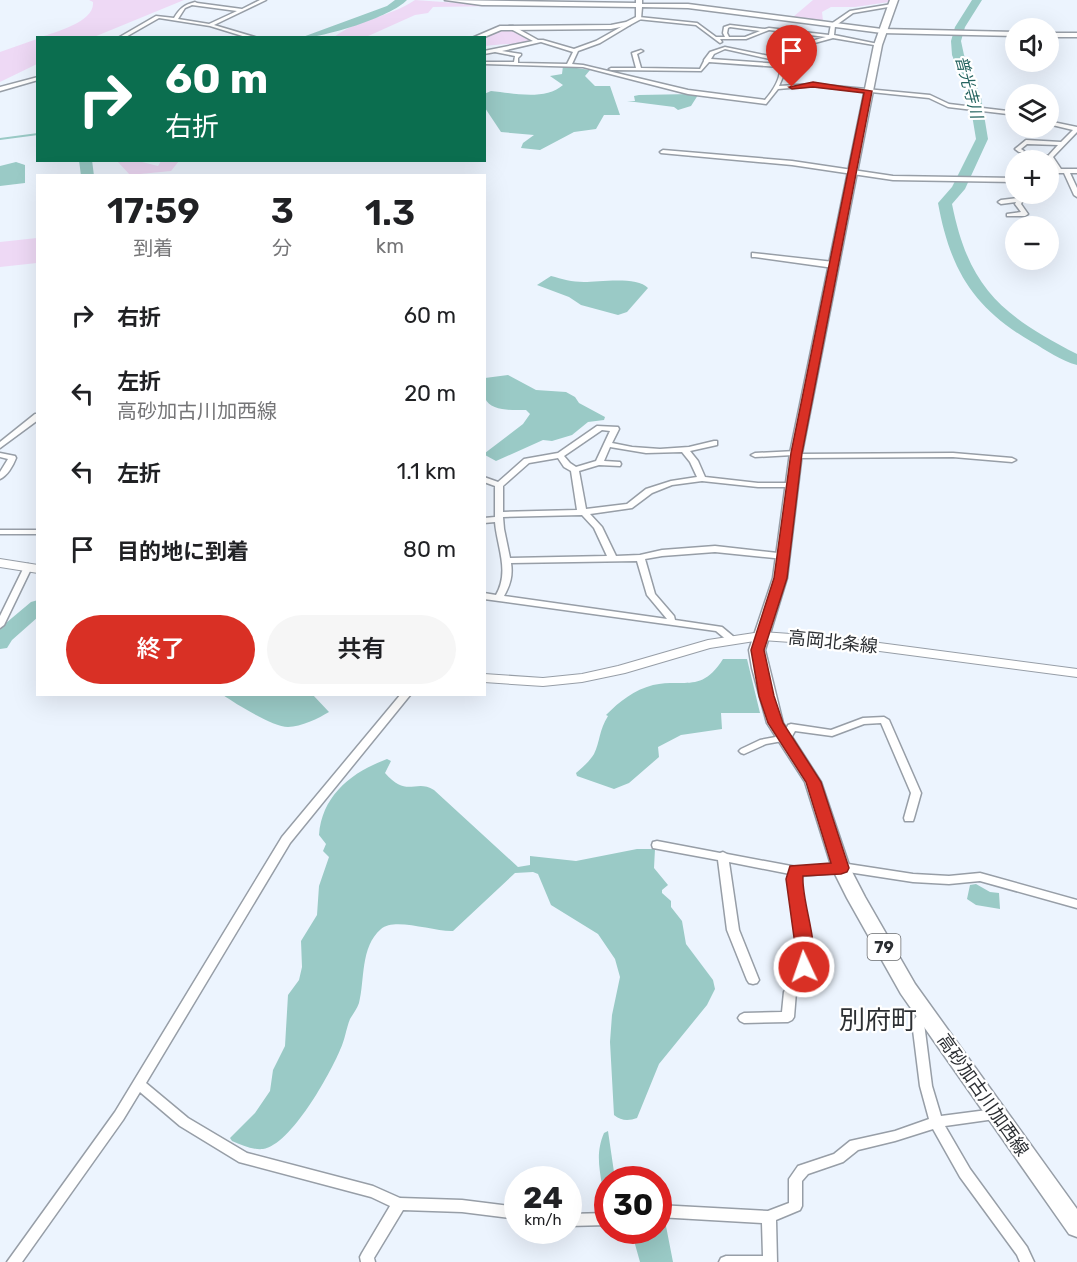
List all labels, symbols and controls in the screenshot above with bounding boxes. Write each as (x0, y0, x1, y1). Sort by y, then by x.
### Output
map controls (1005, 18, 1059, 270)
button: sound (1005, 18, 1059, 72)
pin (766, 25, 817, 87)
icon: arrive (775, 34, 808, 67)
text: 60 m (165, 54, 268, 104)
water label: 普光寺川 (952, 54, 987, 122)
icon: right (66, 60, 144, 138)
button: layers (1005, 84, 1059, 138)
text: 右折 (165, 111, 219, 143)
button: + (1005, 150, 1059, 204)
text: 17:59 (107, 189, 200, 232)
text: 3 (271, 189, 294, 232)
text: 1.3 (365, 191, 415, 234)
button: − (1005, 216, 1059, 270)
text: km (376, 234, 404, 258)
text: 到着 (133, 236, 173, 260)
text: 分 (272, 236, 292, 260)
icon: right (66, 299, 99, 332)
text: 60 m (404, 302, 456, 329)
text: 右折 (117, 304, 161, 331)
text: 左折 (117, 368, 161, 395)
icon: left (66, 377, 99, 410)
text: 20 m (404, 380, 456, 407)
text: 高砂加古川加西線 (117, 399, 277, 423)
icon: left (66, 455, 99, 488)
text: 1.1 km (397, 458, 456, 485)
text: 左折 (117, 460, 161, 487)
icon: arrive (66, 533, 99, 566)
text: 80 m (403, 536, 456, 563)
text: 目的地に到着 (117, 538, 249, 565)
button: 終了 (66, 615, 255, 684)
button: 共有 (267, 615, 456, 684)
street label: 高岡北条線 (787, 626, 879, 658)
road number: 79 (868, 934, 900, 960)
position arrow (772, 935, 836, 999)
district label: 別府町 (839, 1005, 917, 1036)
street label: 高砂加古川加西線 (933, 1030, 1033, 1160)
speed limit sign: 30 (594, 1166, 672, 1244)
text: 24 (523, 1180, 563, 1216)
text: km/h (524, 1211, 562, 1229)

